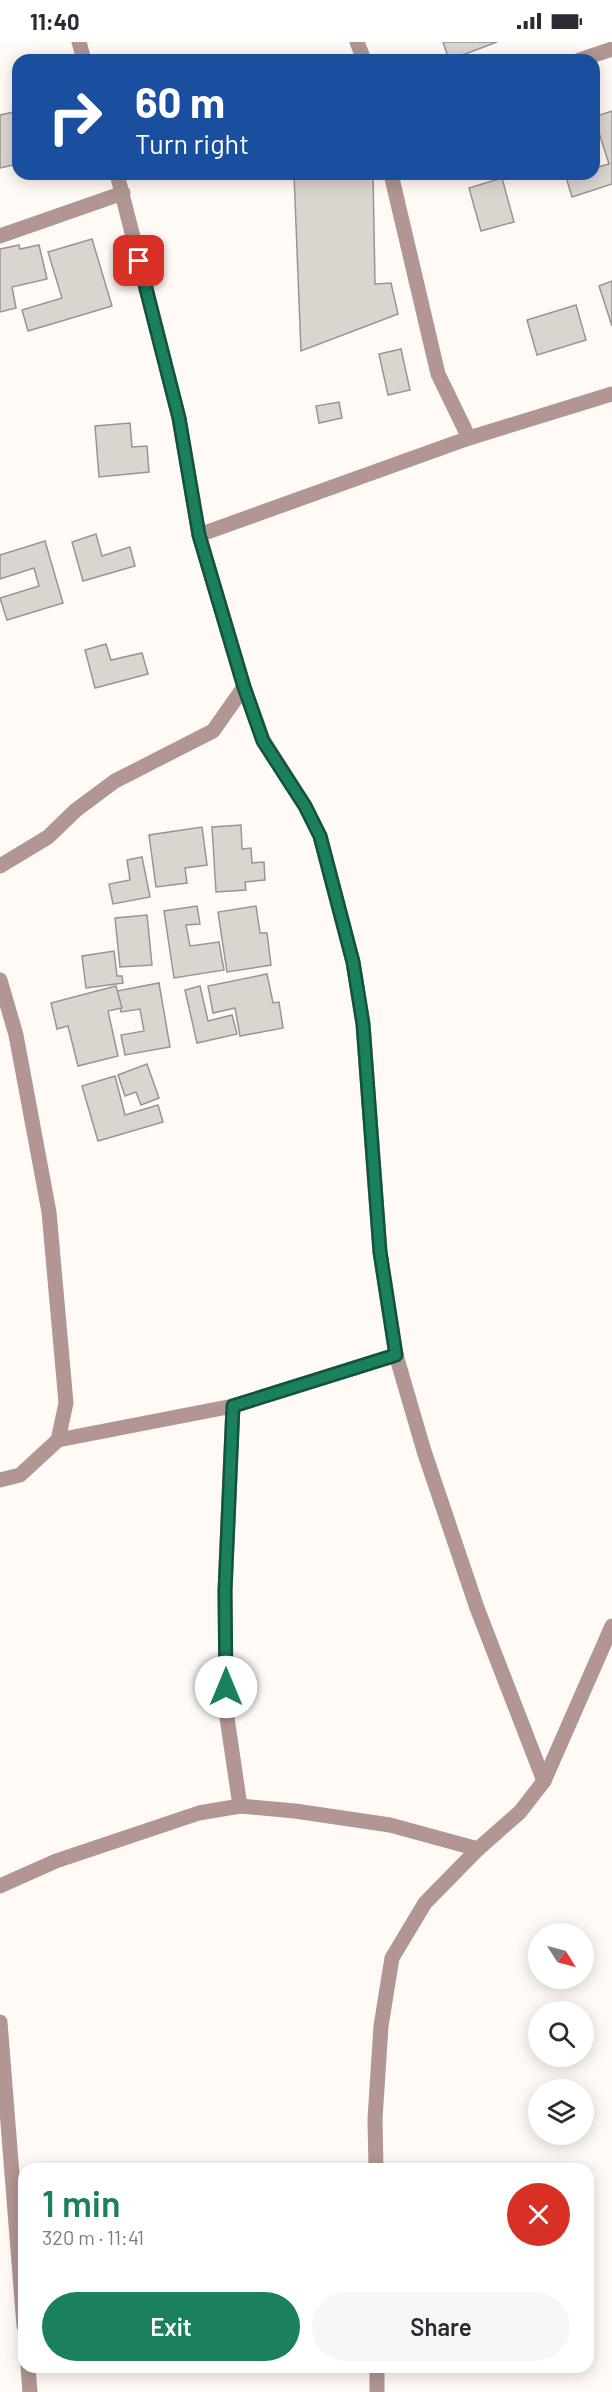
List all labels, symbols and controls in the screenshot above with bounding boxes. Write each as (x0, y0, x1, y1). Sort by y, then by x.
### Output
text: 11:40 (30, 8, 80, 34)
text: 60 m (135, 76, 225, 126)
icon: right (36, 78, 114, 156)
text: Turn right (135, 127, 249, 159)
pin (113, 235, 164, 286)
icon: arrive (122, 244, 155, 277)
position arrow (194, 1655, 258, 1719)
north arrow (528, 1923, 594, 1989)
map controls (528, 1923, 594, 2145)
button: search (528, 2001, 594, 2067)
button: layers (528, 2079, 594, 2145)
text: 1 min (42, 2181, 121, 2224)
button: close (507, 2183, 570, 2246)
text: 320 m · 11:41 (42, 2225, 144, 2249)
button: Exit (42, 2292, 300, 2361)
button: Share (312, 2292, 570, 2361)

